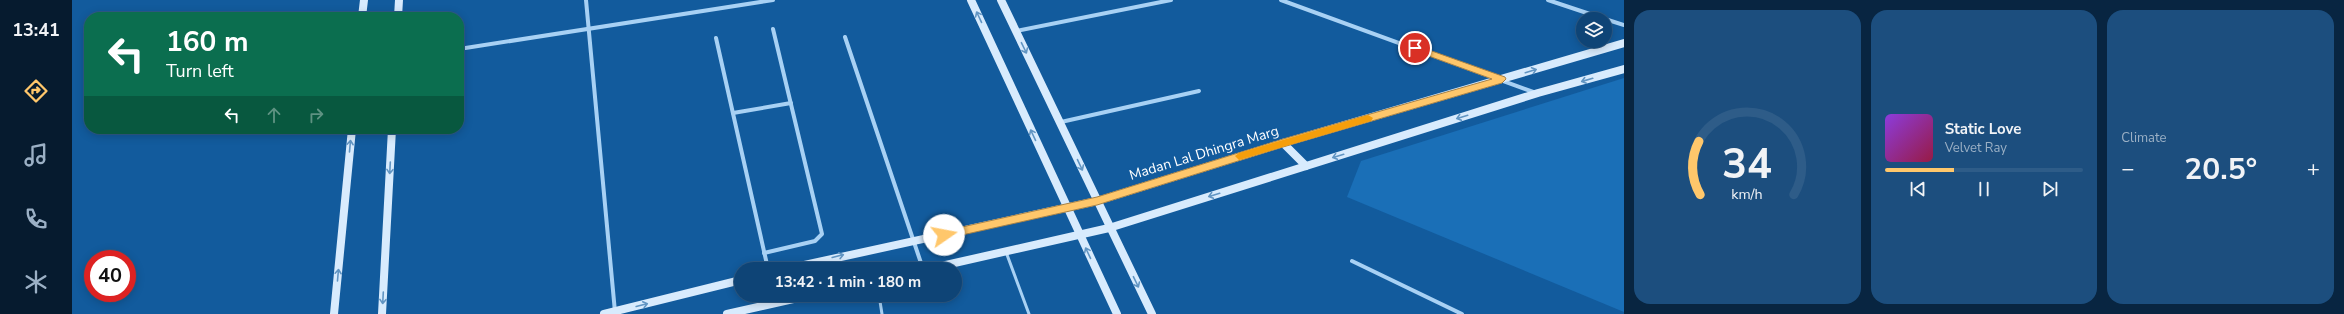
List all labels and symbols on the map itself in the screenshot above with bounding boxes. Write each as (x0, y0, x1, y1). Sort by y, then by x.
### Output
one-way arrow (975, 12, 982, 24)
pin (1398, 31, 1432, 65)
one-way arrow (1021, 41, 1028, 53)
one-way arrow (1524, 66, 1536, 74)
one-way arrow (1580, 77, 1593, 84)
one-way arrow (1456, 114, 1469, 121)
street label: Madan Lal Dhingra Marg (1127, 121, 1281, 185)
one-way arrow (1029, 130, 1036, 142)
one-way arrow (346, 140, 354, 153)
one-way arrow (1332, 153, 1345, 160)
one-way arrow (1077, 158, 1084, 170)
one-way arrow (386, 161, 393, 174)
one-way arrow (1208, 192, 1221, 199)
position arrow (923, 214, 965, 256)
one-way arrow (1084, 248, 1091, 260)
speed limit sign: 40 (84, 250, 136, 302)
one-way arrow (831, 252, 844, 260)
one-way arrow (334, 269, 341, 282)
one-way arrow (1133, 276, 1140, 288)
one-way arrow (379, 291, 386, 304)
one-way arrow (635, 301, 648, 308)

